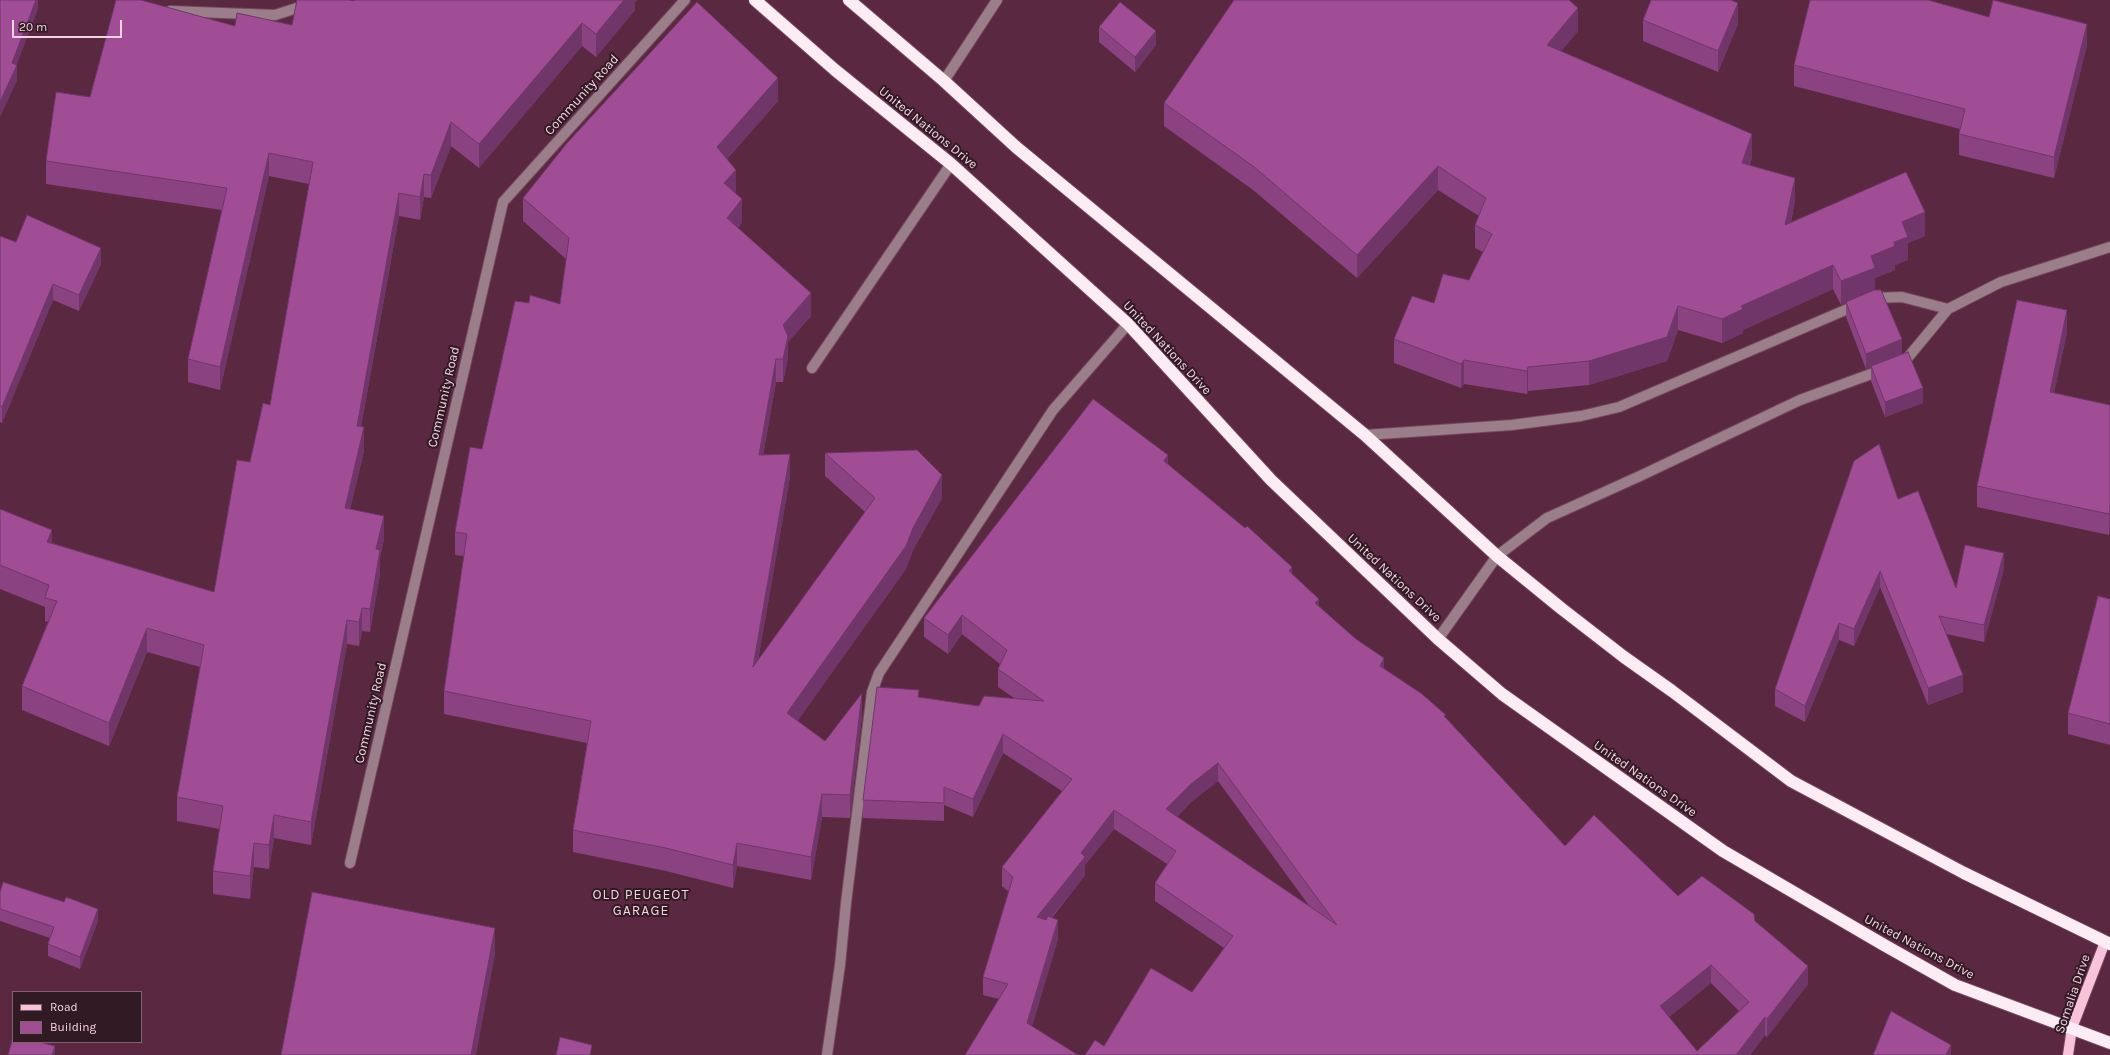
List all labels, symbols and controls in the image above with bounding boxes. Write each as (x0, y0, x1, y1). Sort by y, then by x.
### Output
scale bar (14, 12, 124, 38)
text: 20 m (19, 20, 47, 34)
street label: Community Road (542, 52, 622, 138)
street label: United Nations Drive (875, 83, 981, 173)
street label: United Nations Drive (1119, 298, 1215, 398)
street label: Community Road (425, 345, 463, 449)
street label: United Nations Drive (1344, 530, 1444, 626)
street label: Community Road (352, 661, 390, 765)
street label: United Nations Drive (1590, 737, 1700, 821)
district label: OLD PEUGEOT GARAGE (593, 887, 689, 920)
street label: United Nations Drive (1861, 911, 1977, 983)
street label: Somalia Drive (2052, 953, 2094, 1035)
legend (12, 991, 142, 1043)
text: Road (50, 1000, 78, 1014)
text: Building (50, 1020, 96, 1034)

